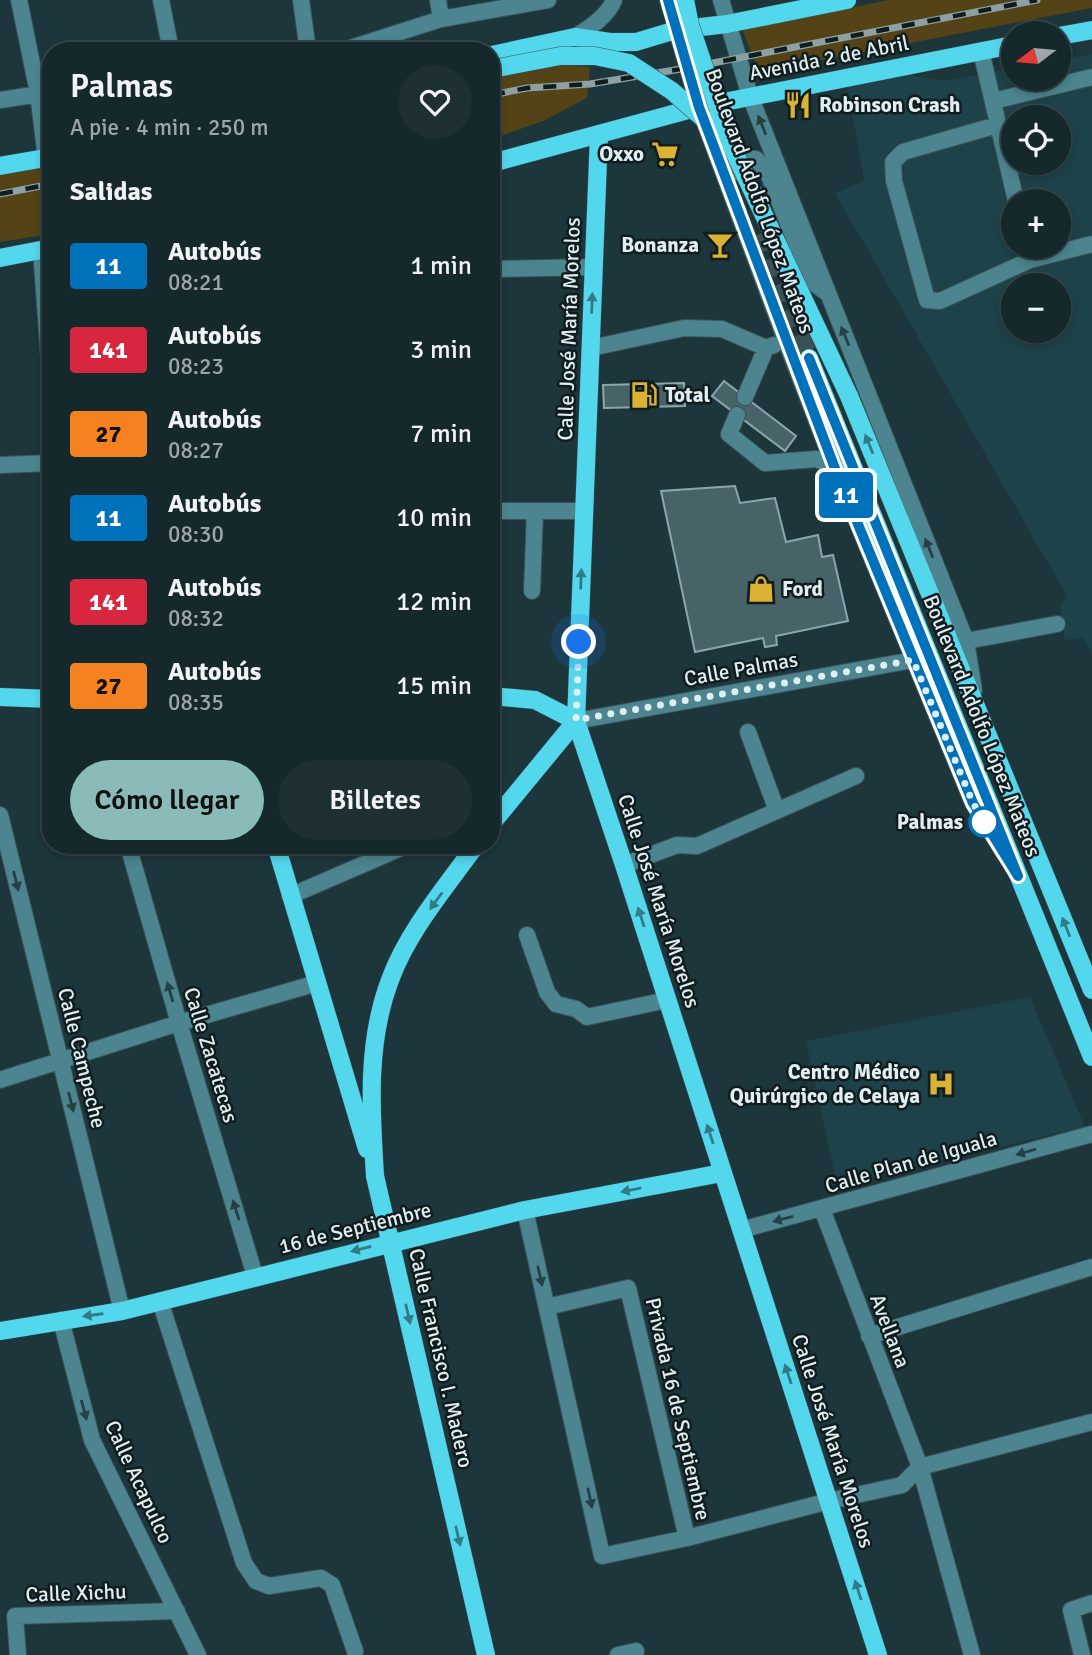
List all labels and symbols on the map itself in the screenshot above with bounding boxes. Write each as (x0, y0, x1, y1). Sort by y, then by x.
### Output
north arrow (1001, 21, 1071, 91)
street label: Avenida 2 de Abril (747, 30, 911, 86)
street label: Boulevard Adolfo López Mateos (700, 65, 820, 337)
restaurant icon: Robinson Crash (783, 90, 813, 120)
place label: Robinson Crash (819, 92, 960, 118)
one-way arrow (756, 114, 767, 135)
supermarket icon: Oxxo (650, 139, 680, 169)
place label: Oxxo (599, 141, 644, 167)
street label: Calle José María Morelos (552, 217, 586, 441)
bar icon: Bonanza (705, 230, 735, 260)
place label: Bonanza (621, 232, 699, 258)
one-way arrow (587, 291, 598, 313)
one-way arrow (840, 326, 851, 347)
fuel station icon: Total (629, 380, 659, 410)
place label: Total (665, 382, 710, 408)
one-way arrow (863, 434, 875, 454)
line badge: 11 (814, 472, 878, 518)
one-way arrow (924, 537, 935, 558)
one-way arrow (576, 568, 587, 590)
shop icon: Ford (746, 574, 776, 604)
place label: Ford (782, 576, 823, 602)
street label: Boulevard Adolfo López Mateos (917, 591, 1047, 861)
your location (561, 624, 596, 659)
street label: Calle Palmas (682, 646, 800, 692)
street label: Calle José María Morelos (612, 791, 706, 1011)
marker: Palmas (969, 807, 999, 837)
place label: Palmas (897, 809, 963, 835)
one-way arrow (11, 870, 22, 892)
one-way arrow (429, 892, 443, 910)
one-way arrow (635, 906, 645, 927)
one-way arrow (1061, 916, 1072, 937)
one-way arrow (164, 981, 175, 1003)
street label: Calle Zacatecas (178, 984, 244, 1126)
street label: Calle Campeche (52, 985, 112, 1131)
place label: Centro Médico Quirúrgico de Celaya (730, 1059, 920, 1109)
hospital icon: Centro Médico Quirúrgico de Celaya (926, 1069, 956, 1099)
one-way arrow (66, 1091, 77, 1113)
one-way arrow (704, 1123, 714, 1144)
street label: Calle Plan de Iguala (822, 1125, 1000, 1199)
one-way arrow (1015, 1147, 1037, 1158)
one-way arrow (620, 1184, 642, 1195)
street label: 16 de Septiembre (276, 1196, 434, 1260)
one-way arrow (230, 1200, 240, 1221)
one-way arrow (772, 1214, 794, 1225)
one-way arrow (350, 1244, 372, 1255)
street label: Calle Francisco I. Madero (403, 1246, 479, 1470)
one-way arrow (535, 1265, 546, 1287)
street label: Avellana (864, 1290, 916, 1372)
street label: Privada 16 de Septiembre (640, 1295, 716, 1523)
one-way arrow (402, 1303, 413, 1325)
one-way arrow (81, 1310, 103, 1321)
street label: Calle José María Morelos (786, 1331, 880, 1551)
one-way arrow (782, 1363, 792, 1384)
one-way arrow (79, 1399, 90, 1421)
street label: Calle Acapulco (99, 1416, 179, 1548)
one-way arrow (584, 1487, 595, 1509)
one-way arrow (453, 1525, 464, 1547)
street label: Calle Xichu (25, 1578, 127, 1608)
one-way arrow (852, 1579, 862, 1600)

